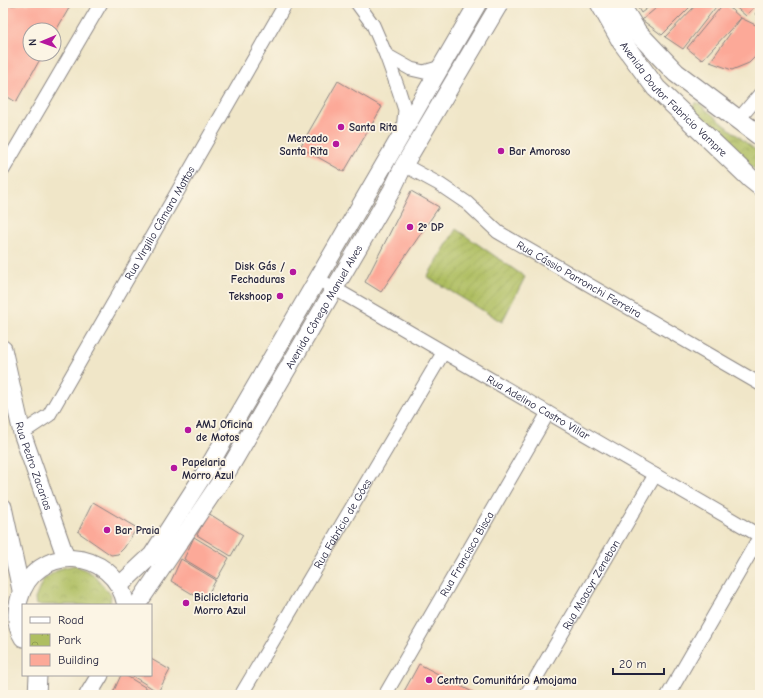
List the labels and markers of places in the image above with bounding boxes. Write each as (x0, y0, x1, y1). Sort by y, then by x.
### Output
place label: Santa Rita (349, 121, 397, 134)
marker: Santa Rita (336, 122, 346, 132)
place label: Mercado Santa Rita (280, 132, 328, 158)
marker: Mercado Santa Rita (331, 139, 341, 149)
place label: Bar Amoroso (509, 145, 571, 158)
marker: Bar Amoroso (496, 146, 506, 156)
place label: 2º DP (418, 221, 444, 234)
marker: 2º DP (405, 222, 415, 232)
place label: Disk Gás / Fechaduras (231, 260, 285, 286)
marker: Disk Gás / Fechaduras (288, 267, 298, 277)
place label: Tekshoop (229, 290, 272, 303)
marker: Tekshoop (275, 291, 285, 301)
place label: AMJ Oficina de Motos (196, 418, 253, 444)
marker: AMJ Oficina de Motos (183, 425, 193, 435)
place label: Papelaria Morro Azul (182, 456, 234, 482)
marker: Papelaria Morro Azul (169, 463, 179, 473)
place label: Bar Praia (115, 524, 160, 537)
marker: Bar Praia (102, 525, 112, 535)
place label: Biclicletaria Morro Azul (194, 591, 249, 617)
marker: Biclicletaria Morro Azul (181, 598, 191, 608)
place label: Centro Comunitário Amojama (437, 674, 577, 687)
marker: Centro Comunitário Amojama (424, 675, 434, 685)

